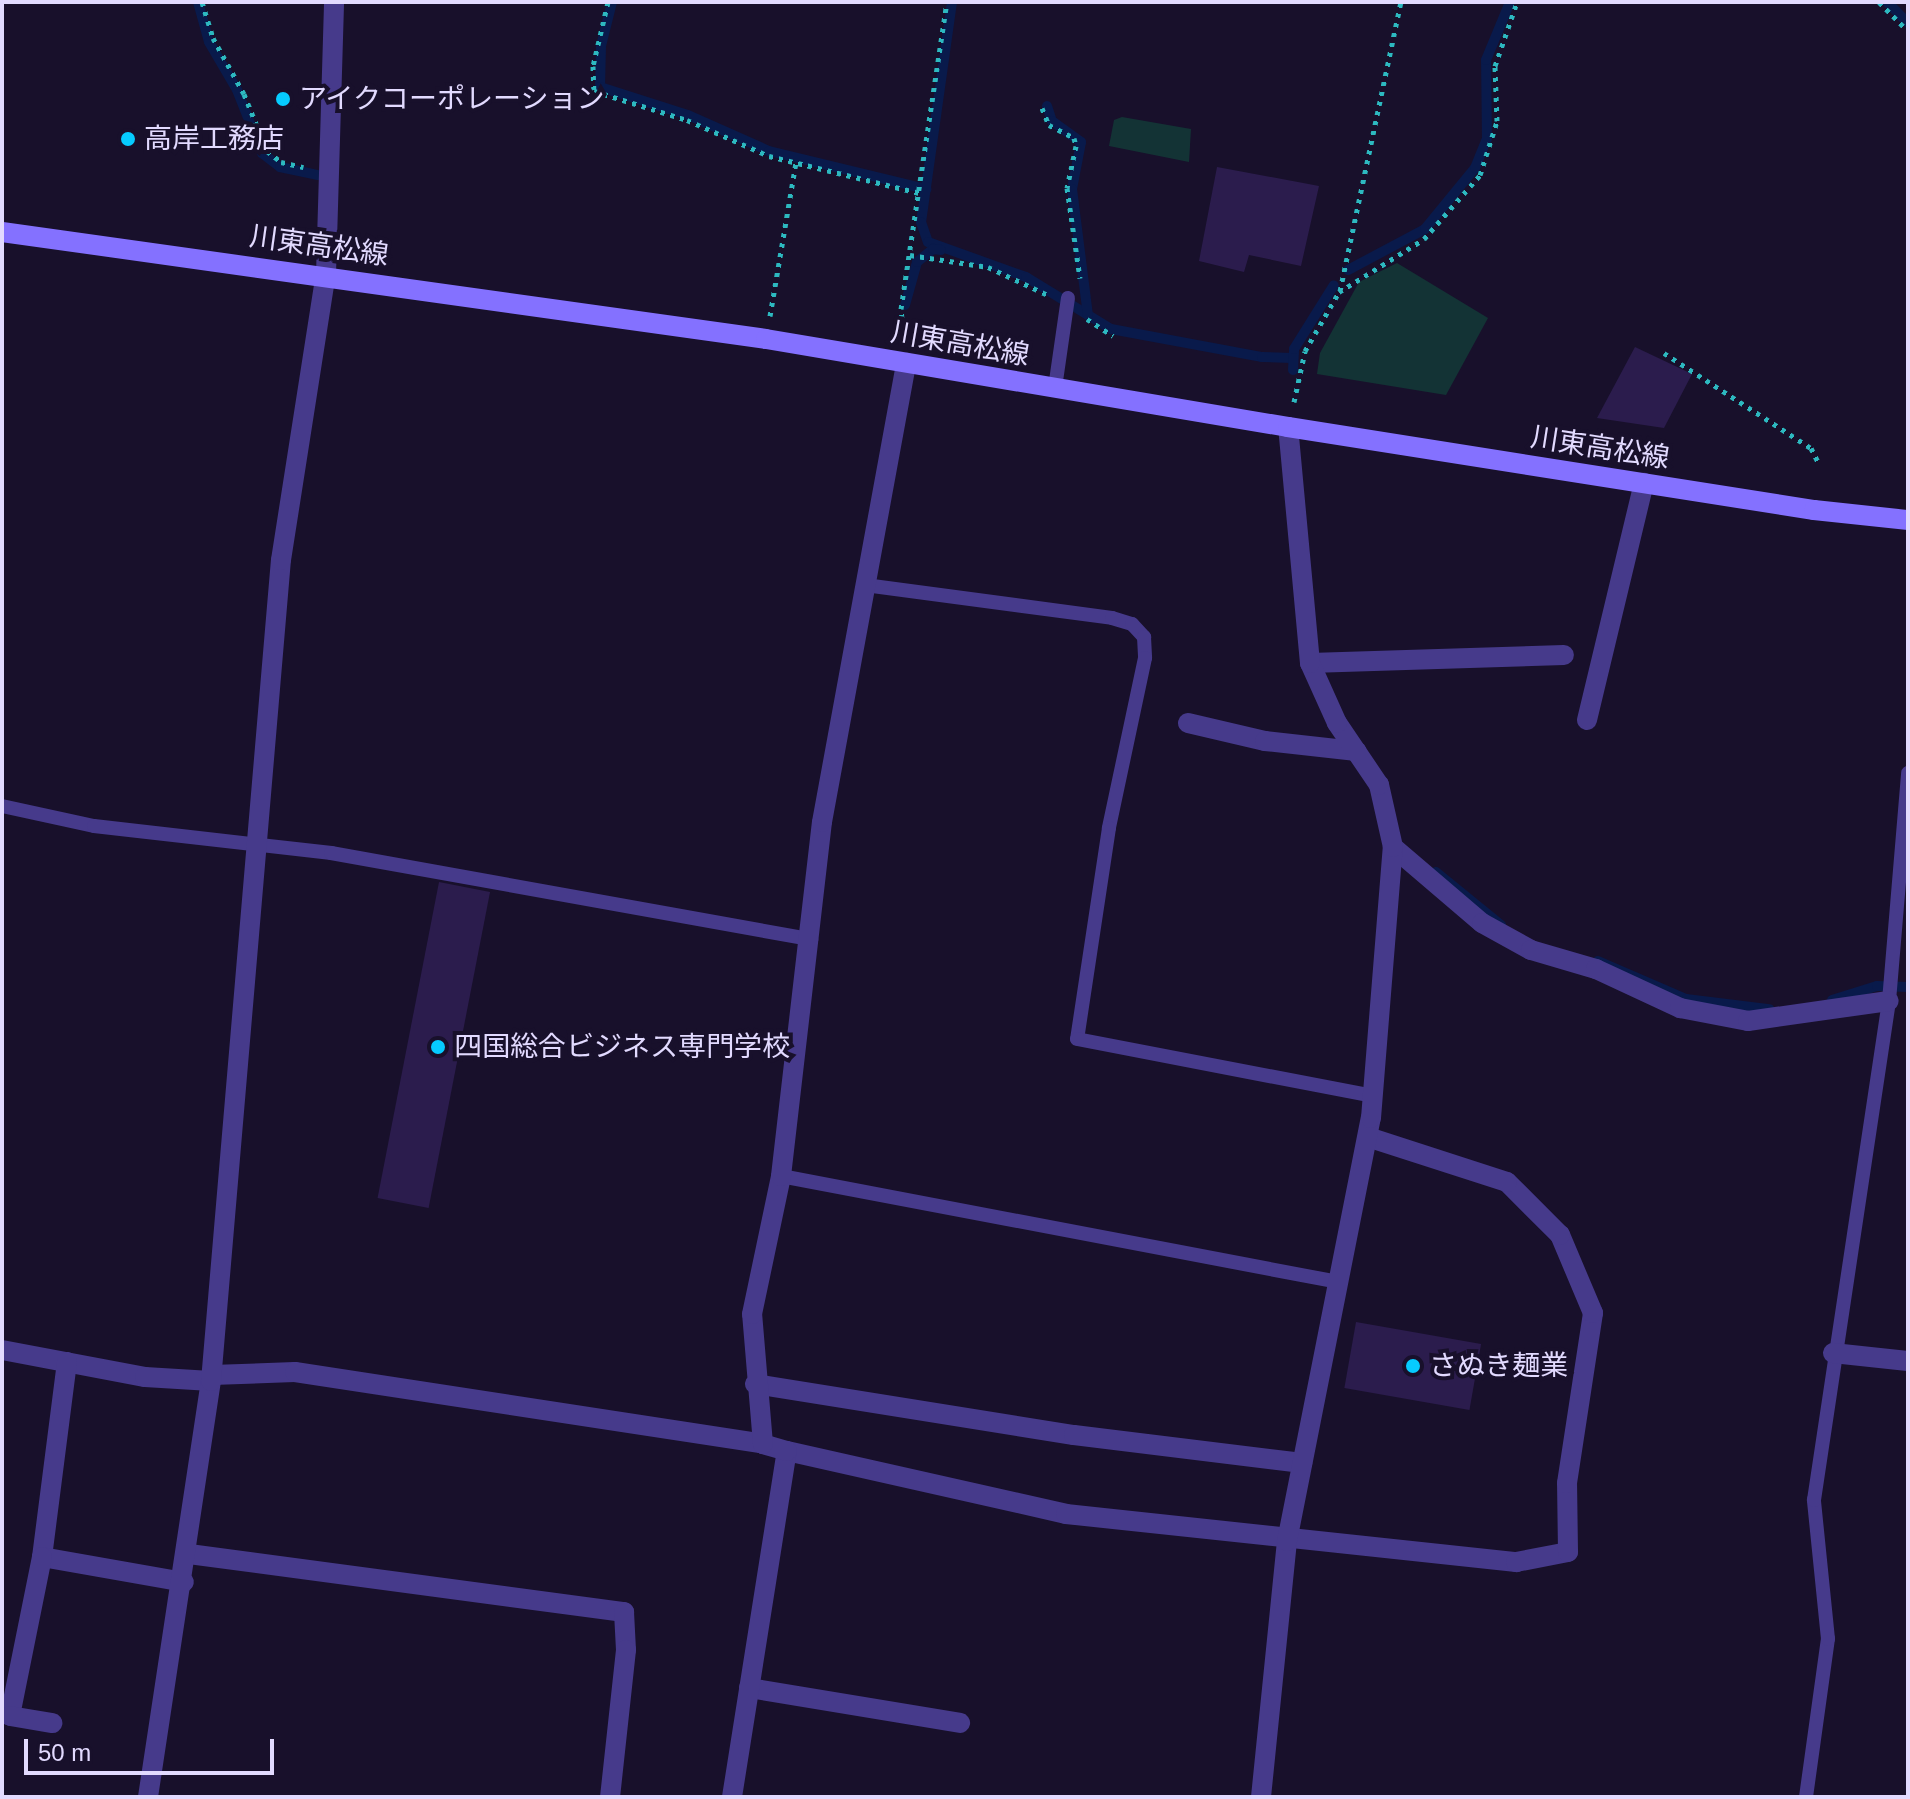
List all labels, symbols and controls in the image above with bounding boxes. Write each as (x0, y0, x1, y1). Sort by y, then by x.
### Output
place label: アイクコーポレーション (299, 82, 607, 116)
marker: アイクコーポレーション (274, 90, 292, 108)
place label: 高岸工務店 (144, 122, 284, 156)
marker: 高岸工務店 (119, 130, 137, 148)
street label: 川東高松線 (247, 220, 391, 272)
street label: 川東高松線 (888, 315, 1032, 373)
street label: 川東高松線 (1528, 420, 1672, 476)
place label: 四国総合ビジネス専門学校 (454, 1030, 790, 1064)
marker: 四国総合ビジネス専門学校 (429, 1038, 447, 1056)
place label: さぬき麺業 (1429, 1349, 1569, 1383)
marker: さぬき麺業 (1404, 1357, 1422, 1375)
scale bar (28, 1723, 278, 1773)
text: 50 m (38, 1739, 91, 1766)

